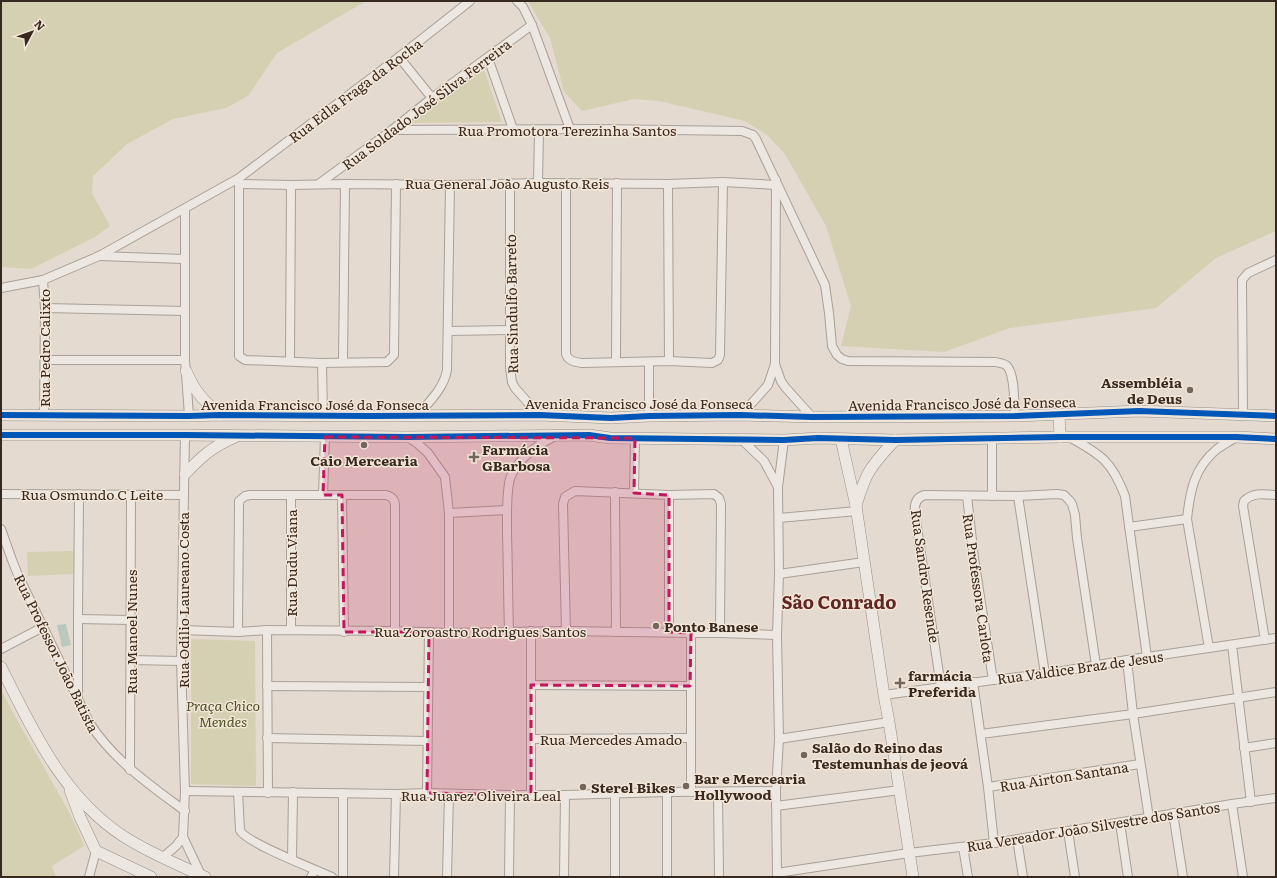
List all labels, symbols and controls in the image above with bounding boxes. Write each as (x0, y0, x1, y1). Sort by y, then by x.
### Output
north arrow (12, 12, 52, 52)
text: N (31, 16, 49, 34)
street label: Rua Edla Fraga da Rocha (284, 33, 426, 147)
street label: Rua Soldado José Silva Ferreira (337, 34, 515, 174)
street label: Rua Promotora Terezinha Santos (458, 120, 676, 140)
street label: Rua General João Augusto Reis (405, 173, 609, 193)
street label: Rua Sindulfo Barreto (500, 234, 522, 374)
street label: Rua Pedro Calixto (34, 289, 54, 407)
place label: Assembléia de Deus (1101, 372, 1183, 408)
marker: Assembléia de Deus (1185, 385, 1195, 395)
street label: Avenida Francisco José da Fonseca (848, 391, 1077, 415)
street label: Avenida Francisco José da Fonseca (525, 393, 754, 413)
street label: Avenida Francisco José da Fonseca (201, 394, 430, 414)
place label: Farmácia GBarbosa (482, 439, 551, 475)
marker: Caio Mercearia (359, 440, 369, 450)
place label: Caio Mercearia (310, 450, 419, 470)
marker: Farmácia GBarbosa (469, 452, 479, 462)
street label: Rua Osmundo C Leite (21, 484, 163, 504)
street label: Rua Sandro Resende (907, 508, 945, 644)
street label: Rua Dudu Viana (281, 509, 301, 617)
street label: Rua Odílio Laureano Costa (173, 511, 193, 688)
street label: Rua Professora Carlota (959, 512, 999, 665)
street label: Rua Professor João Batista (10, 570, 104, 736)
street label: Rua Manoel Nunes (121, 570, 141, 694)
district label: São Conrado (781, 588, 897, 615)
place label: Ponto Banese (664, 616, 759, 636)
street label: Rua Zoroastro Rodrigues Santos (374, 621, 586, 641)
marker: Ponto Banese (651, 621, 661, 631)
street label: Rua Valdice Braz de Jesus (996, 645, 1164, 689)
place label: farmácia Preferida (908, 665, 977, 701)
marker: farmácia Preferida (895, 678, 905, 688)
park label: Praça Chico Mendes (186, 695, 260, 731)
street label: Rua Mercedes Amado (540, 729, 682, 749)
place label: Salão do Reino das Testemunhas de jeová (812, 737, 969, 773)
marker: Salão do Reino das Testemunhas de jeová (799, 750, 809, 760)
street label: Rua Airton Santana (998, 756, 1130, 796)
place label: Bar e Mercearia Hollywood (694, 768, 807, 804)
place label: Sterel Bikes (591, 777, 675, 797)
marker: Bar e Mercearia Hollywood (681, 781, 691, 791)
marker: Sterel Bikes (578, 782, 588, 792)
street label: Rua Juarez Oliveira Leal (401, 785, 561, 805)
street label: Rua Vereador João Silvestre dos Santos (965, 796, 1221, 856)

